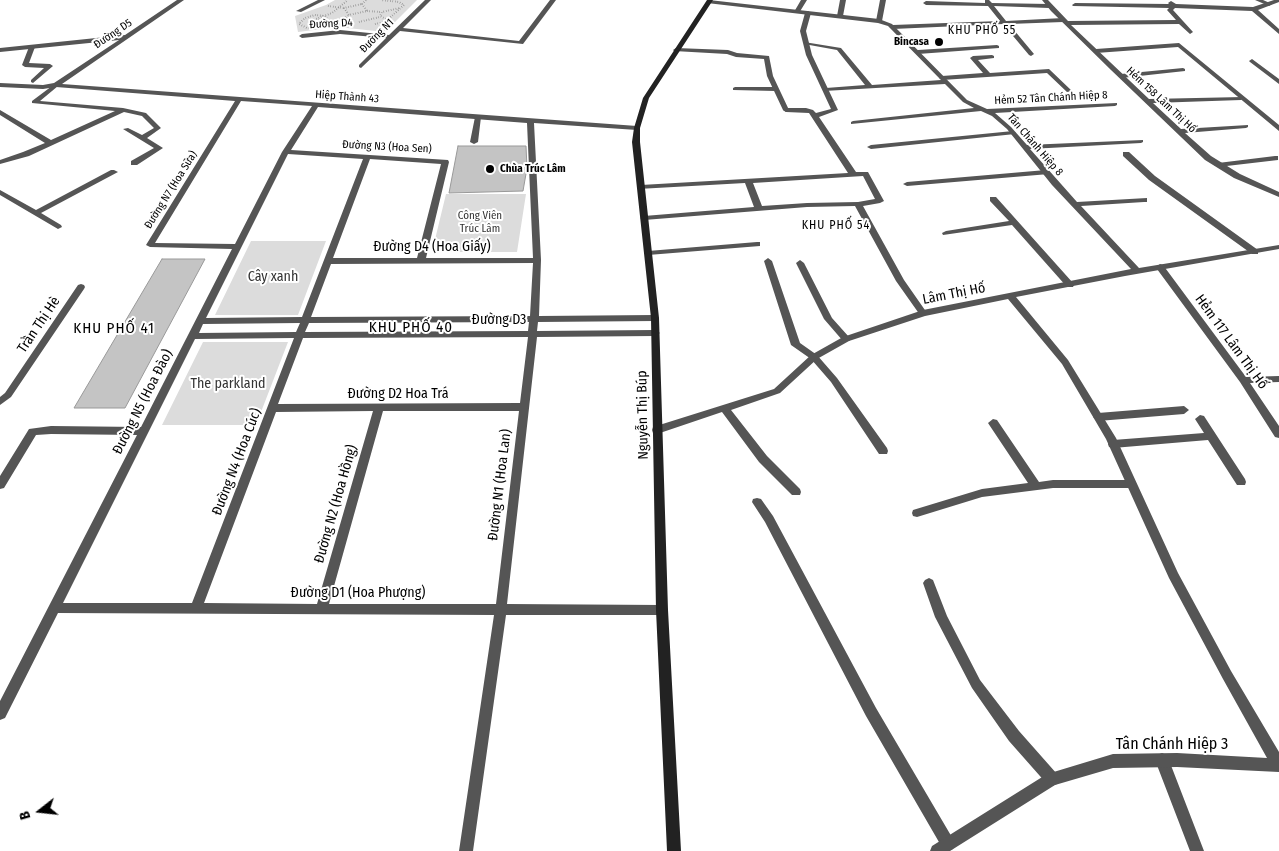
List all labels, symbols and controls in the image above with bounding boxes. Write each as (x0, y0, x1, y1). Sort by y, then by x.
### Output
street label: Đường D5 (91, 16, 135, 52)
street label: Đường D4 (309, 16, 353, 32)
street label: Đường N1 (357, 16, 397, 56)
district label: KHU PHỐ 55 (947, 24, 1017, 38)
place label: Bincasa (894, 35, 929, 49)
marker: Bincasa (933, 36, 945, 48)
street label: Hẻm 158 Lâm Thị Hố (1123, 64, 1199, 136)
street label: Hiệp Thành 43 (315, 88, 379, 106)
street label: Hẻm 52 Tân Chánh Hiệp 8 (994, 88, 1108, 108)
street label: Tân Chánh Hiệp 8 (1004, 111, 1066, 179)
street label: Đường N3 (Hoa Sen) (342, 138, 432, 156)
street label: Đường N7 (Hoa Sữa) (142, 149, 200, 231)
place label: Chùa Trúc Lâm (500, 162, 566, 176)
marker: Chùa Trúc Lâm (484, 163, 496, 175)
park label: Công Viên Trúc Lâm (458, 209, 502, 235)
district label: KHU PHỐ 54 (800, 219, 872, 233)
street label: Đường D4 (Hoa Giấy) (373, 239, 491, 255)
park label: Cây xanh (248, 269, 298, 285)
street label: Lâm Thị Hố (921, 280, 987, 308)
street label: Hẻm 117 Lâm Thị Hố (1191, 291, 1271, 393)
street label: Trần Thị Hè (14, 294, 64, 356)
street label: Đường D3 (472, 312, 526, 328)
district label: KHU PHỐ 40 (368, 319, 454, 337)
district label: KHU PHỐ 41 (72, 320, 156, 338)
street label: Đường N5 (Hoa Đào) (109, 347, 177, 457)
street label: Nguyễn Thị Búp (634, 370, 652, 460)
park label: The parkland (190, 376, 266, 392)
street label: Đường D2 Hoa Trá (347, 386, 449, 402)
street label: Đường N4 (Hoa Cúc) (209, 406, 265, 518)
street label: Đường N1 (Hoa Lan) (485, 428, 515, 542)
street label: Đường N2 (Hoa Hồng) (311, 443, 361, 565)
street label: Đường D1 (Hoa Phượng) (291, 585, 425, 601)
street label: Tân Chánh Hiệp 3 (1116, 735, 1228, 755)
north arrow (15, 786, 65, 836)
text: B (16, 809, 34, 821)

